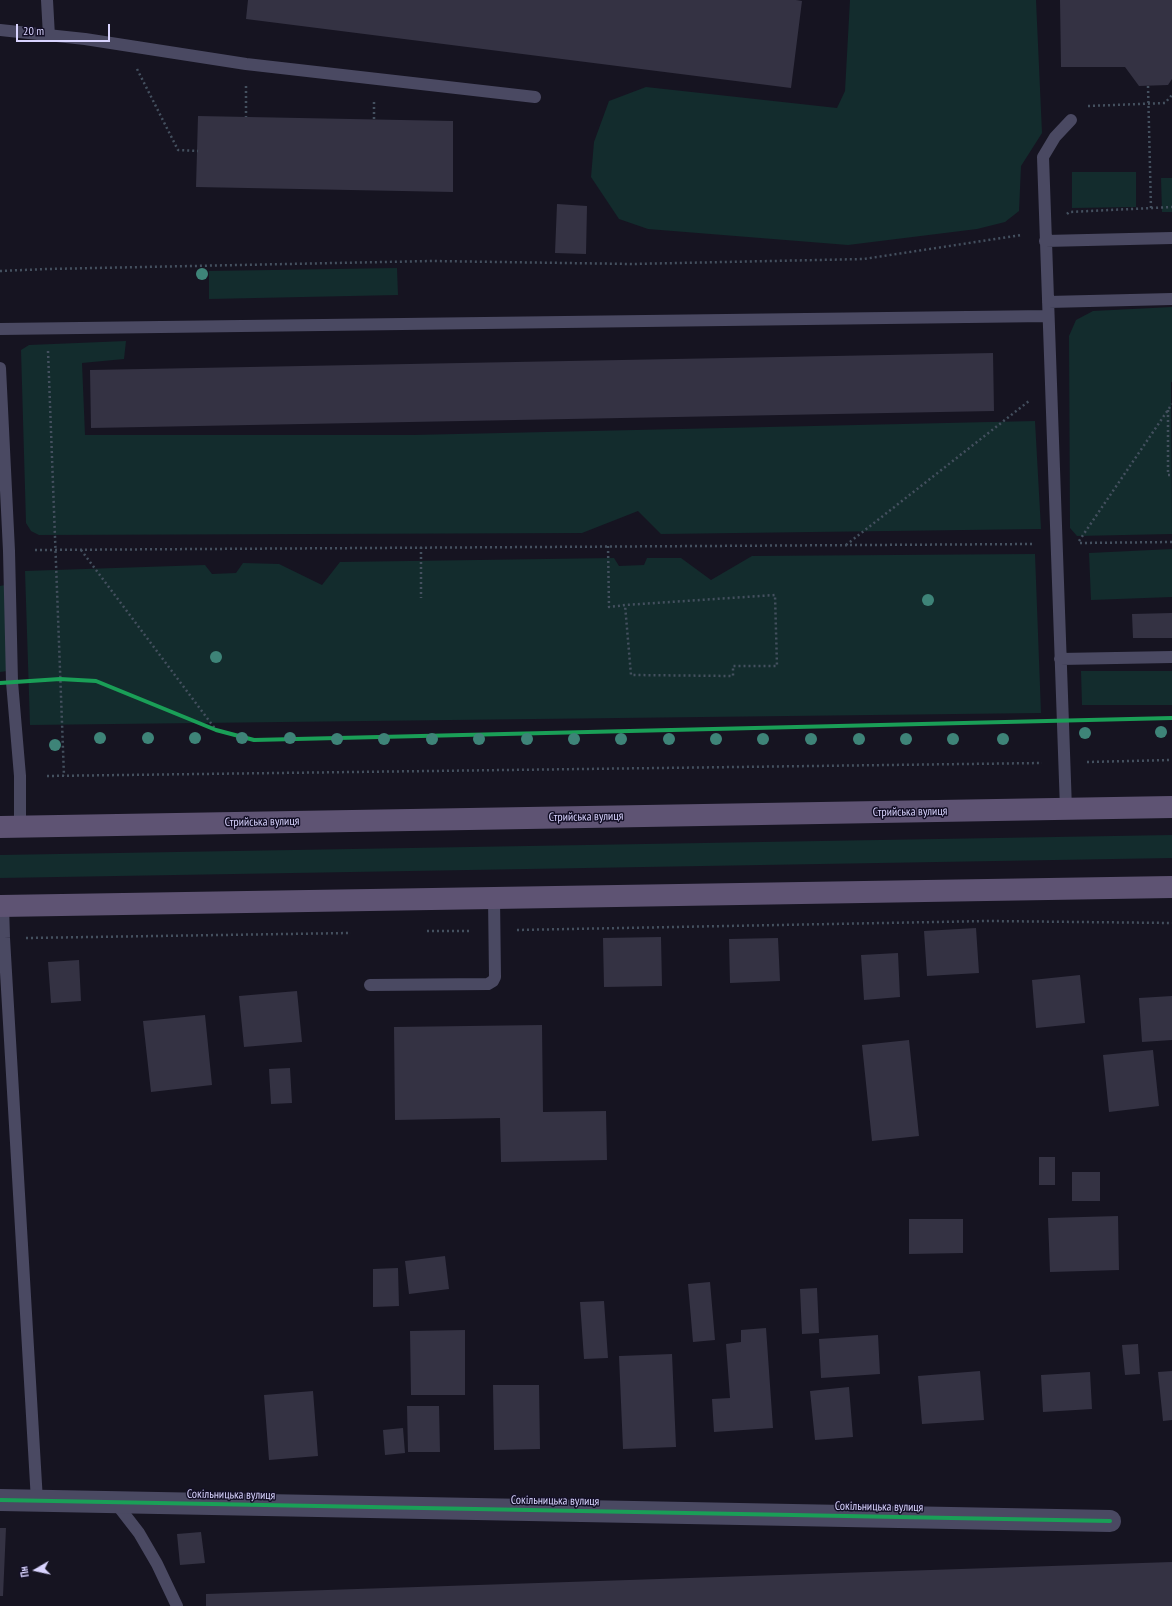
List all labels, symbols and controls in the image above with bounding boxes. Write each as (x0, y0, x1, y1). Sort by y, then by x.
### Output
scale bar (18, 16, 112, 42)
text: 20 m (23, 23, 44, 38)
street label: Стрийська вулиця (873, 804, 947, 820)
street label: Стрийська вулиця (549, 809, 623, 825)
street label: Стрийська вулиця (225, 814, 299, 830)
street label: Сокільницька вулиця (187, 1487, 275, 1503)
street label: Сокільницька вулиця (511, 1493, 599, 1509)
street label: Сокільницька вулиця (835, 1499, 923, 1515)
north arrow (16, 1550, 56, 1590)
text: Пн (16, 1566, 32, 1578)

